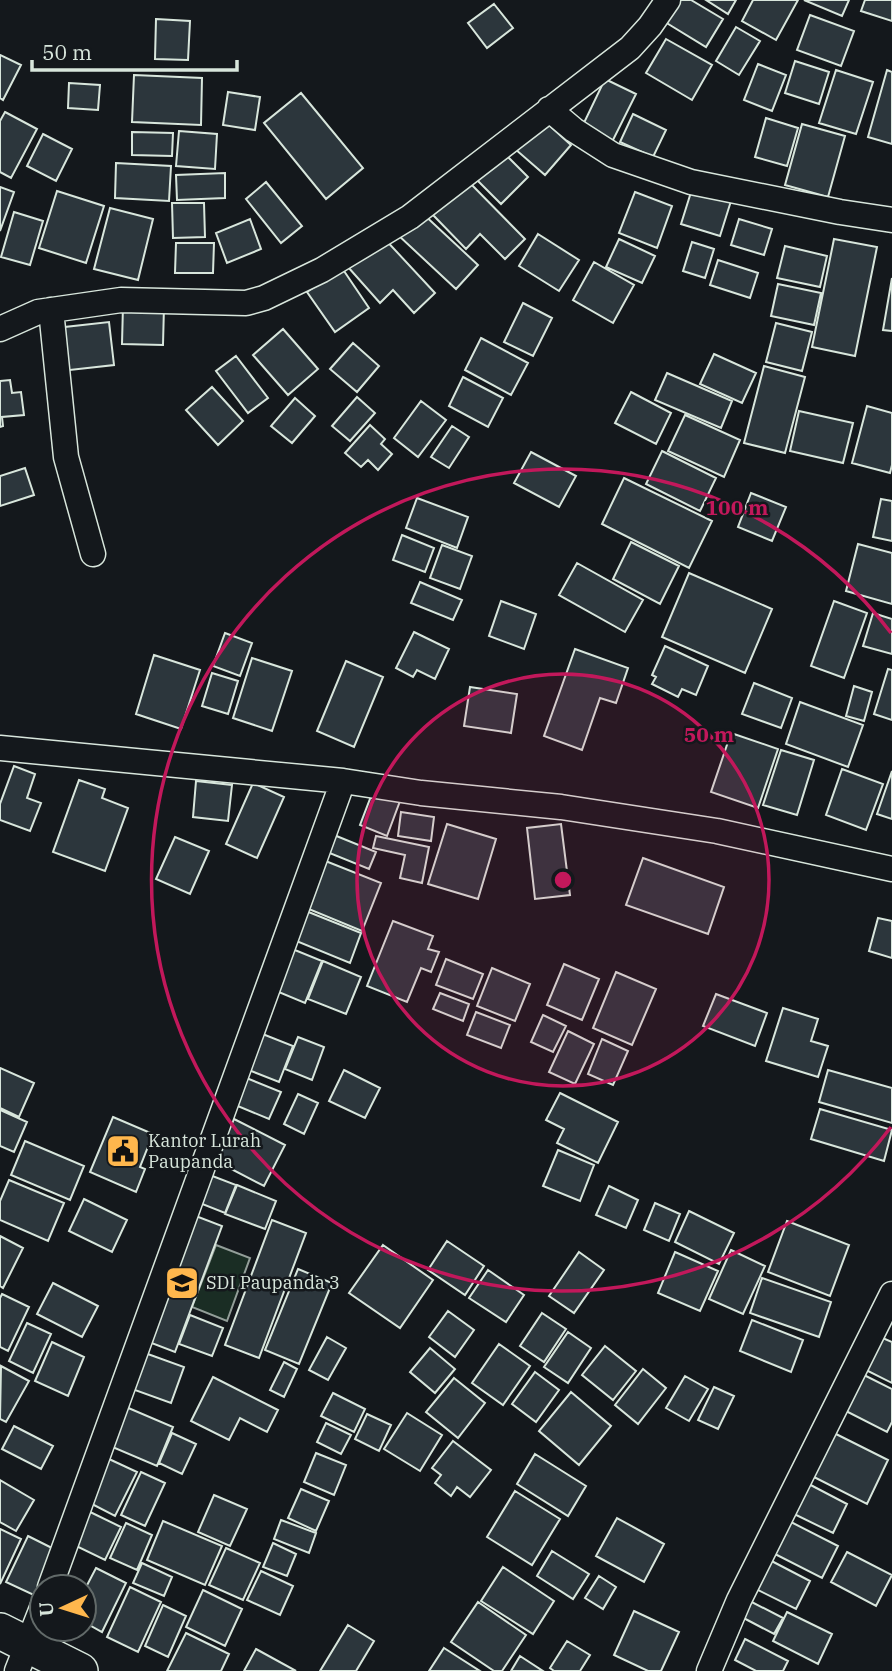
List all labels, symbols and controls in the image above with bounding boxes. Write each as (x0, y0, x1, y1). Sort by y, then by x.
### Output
scale bar (32, 28, 236, 72)
text: 50 m (42, 38, 92, 66)
text: 100 m (705, 493, 769, 521)
text: 50 m (684, 720, 734, 748)
centre of rings (551, 868, 575, 892)
place label: Kantor Lurah Paupanda (148, 1129, 261, 1173)
public building icon: Kantor Lurah Paupanda (104, 1132, 142, 1170)
school or university icon: SDI Paupanda 3 (163, 1264, 201, 1302)
place label: SDI Paupanda 3 (206, 1271, 340, 1294)
north arrow (28, 1573, 98, 1643)
text: U (34, 1601, 59, 1617)

